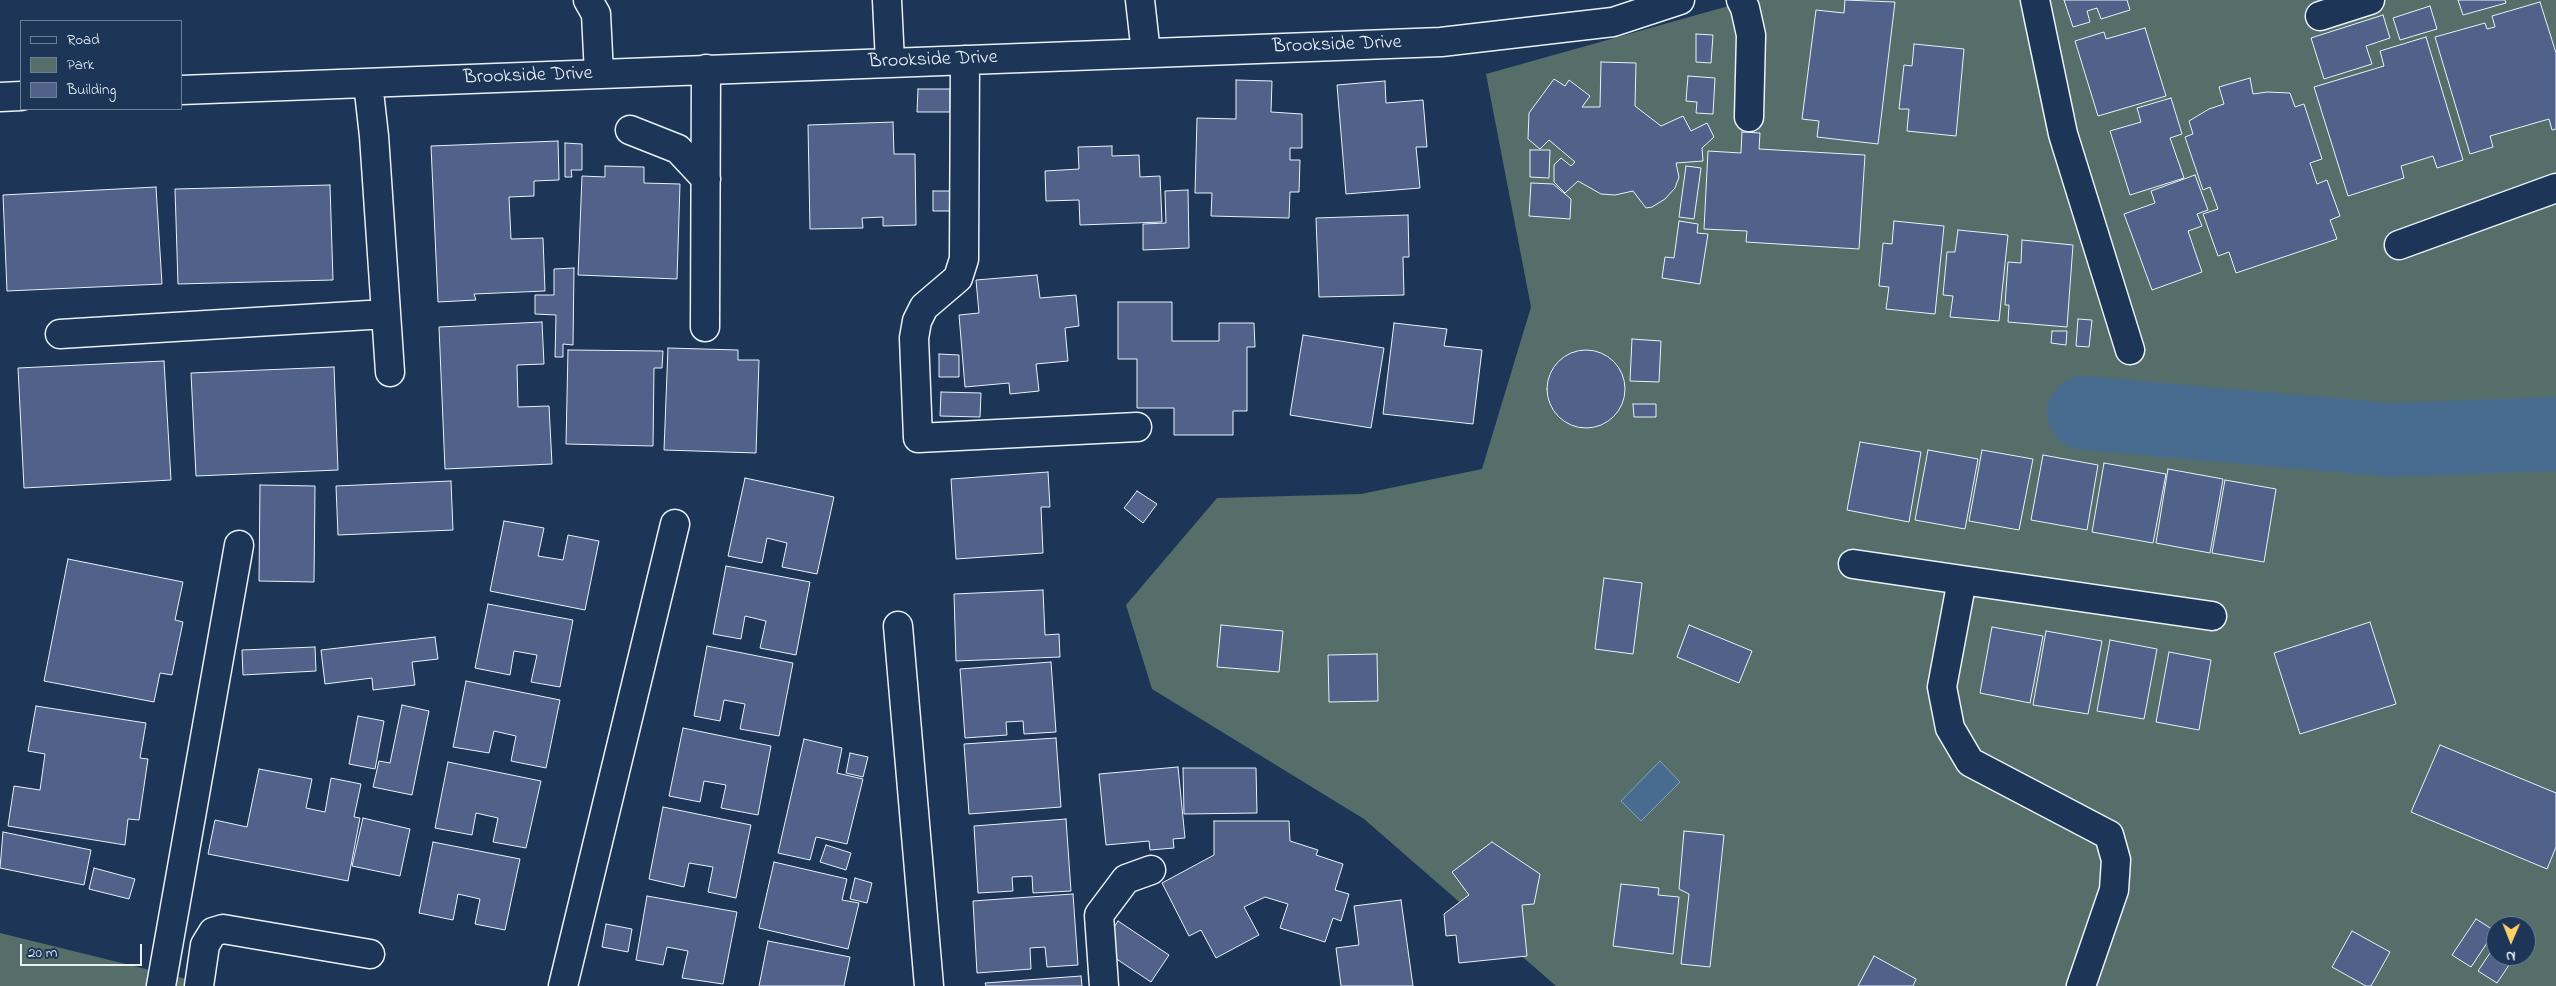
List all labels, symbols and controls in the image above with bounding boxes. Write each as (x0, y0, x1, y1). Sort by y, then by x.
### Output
legend (20, 20, 182, 110)
text: Road (67, 29, 100, 51)
street label: Brookside Drive (1272, 32, 1402, 60)
street label: Brookside Drive (868, 47, 998, 75)
text: Park (67, 54, 94, 76)
street label: Brookside Drive (463, 63, 593, 91)
text: Building (67, 79, 116, 101)
north arrow (2486, 916, 2536, 966)
scale bar (22, 934, 145, 966)
text: 20 m (28, 942, 57, 964)
text: N (2506, 945, 2516, 966)

